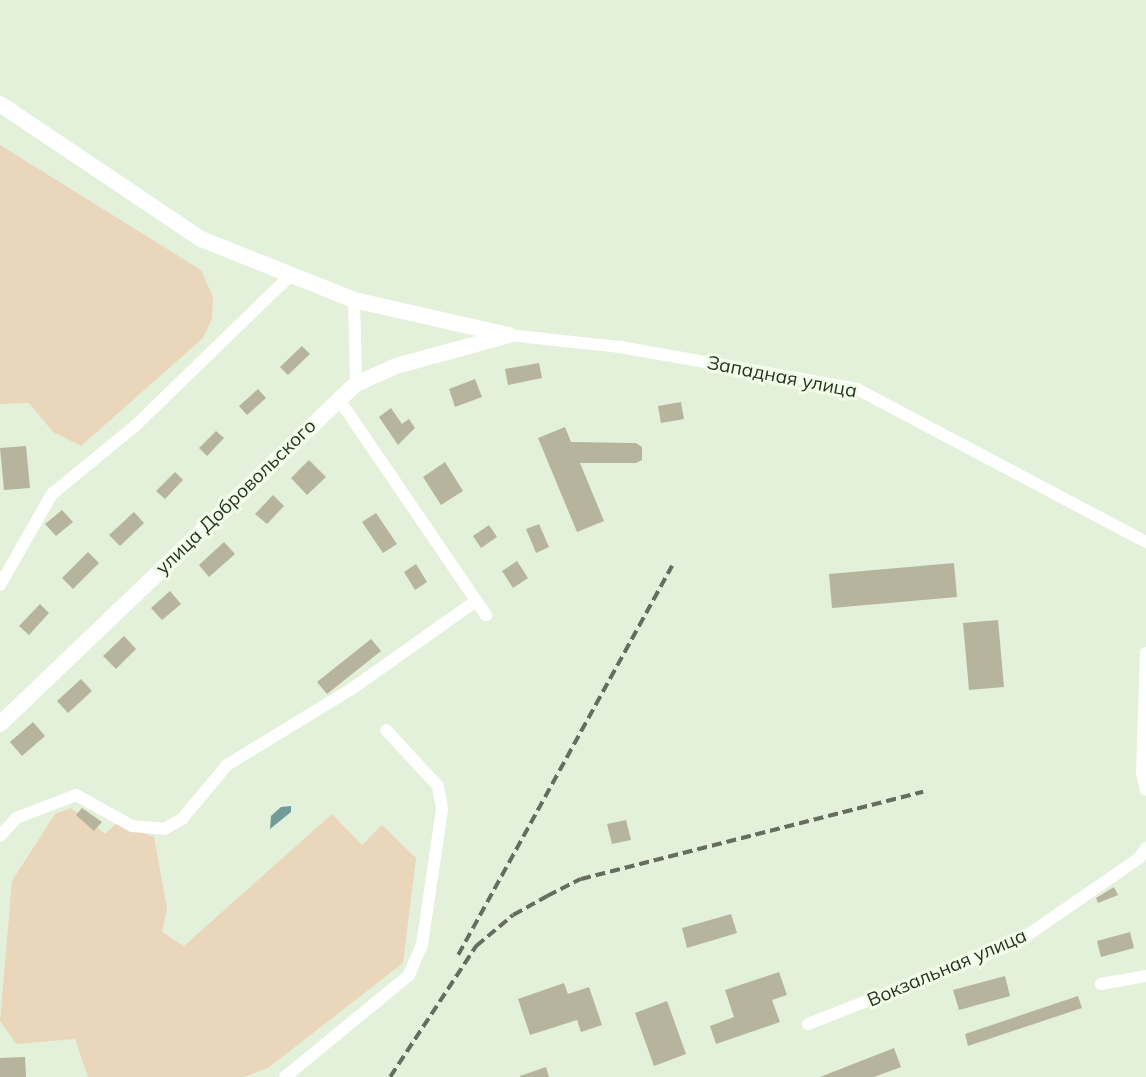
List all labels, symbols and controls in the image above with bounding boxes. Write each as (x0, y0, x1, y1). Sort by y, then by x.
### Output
street label: Западная улица (705, 351, 859, 403)
street label: улица Добровольского (151, 415, 321, 579)
street label: Вокзальная улица (864, 924, 1030, 1012)

